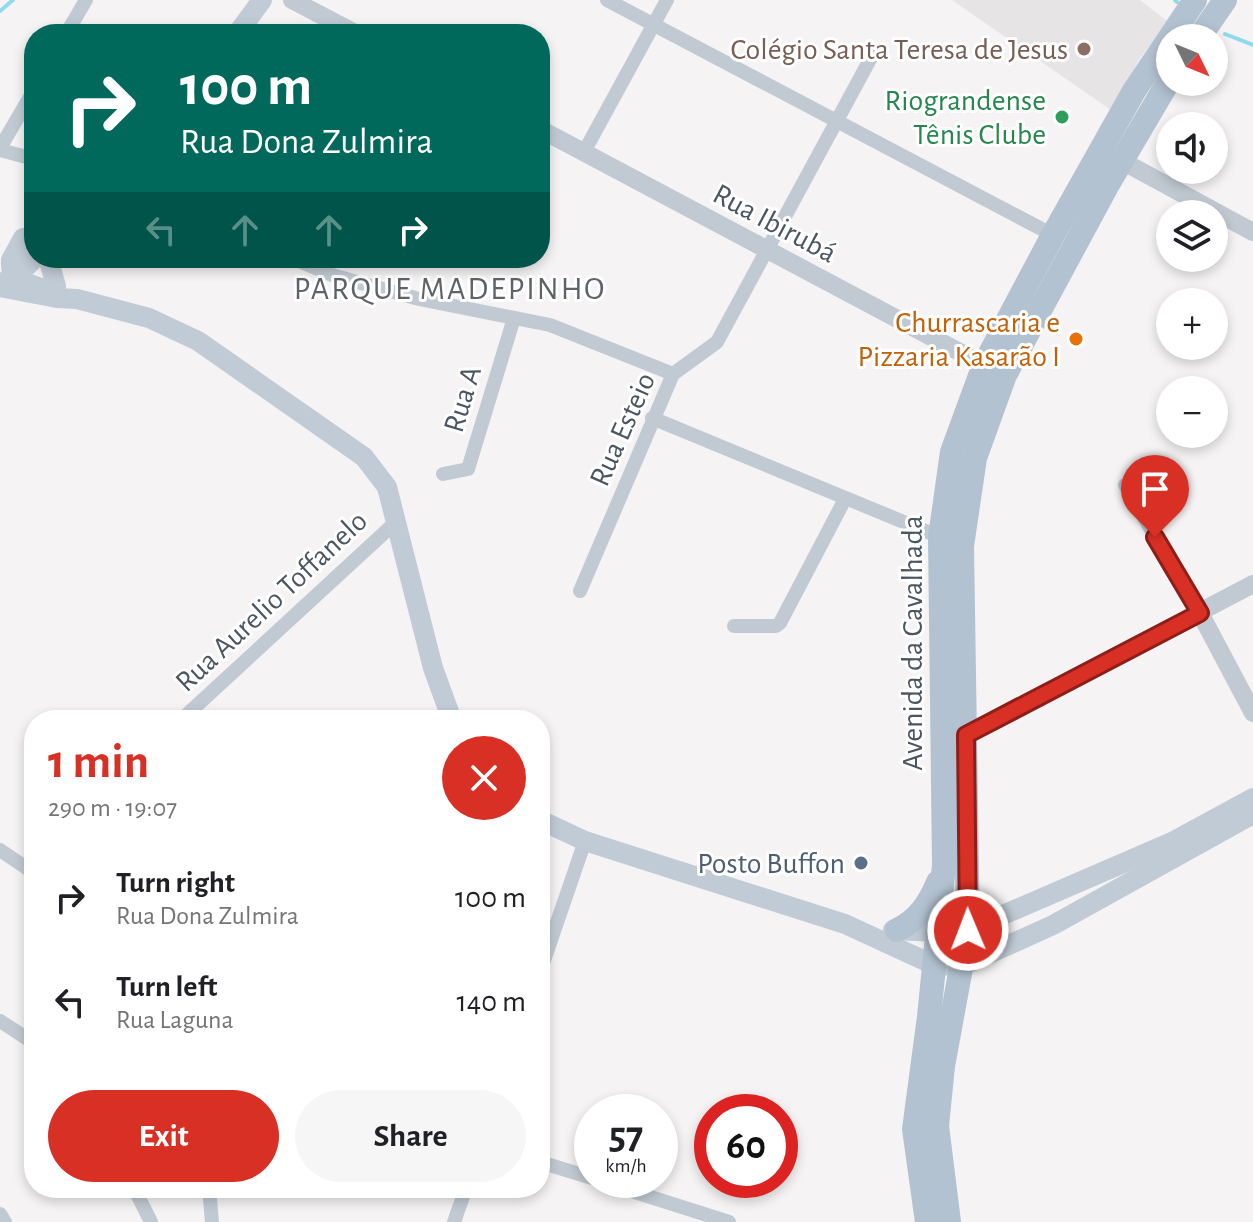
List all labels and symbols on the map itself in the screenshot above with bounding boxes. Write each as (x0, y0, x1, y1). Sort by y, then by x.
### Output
north arrow (1156, 24, 1228, 96)
place label: Colégio Santa Teresa de Jesus (731, 35, 1068, 65)
marker: Colégio Santa Teresa de Jesus (1075, 40, 1093, 58)
place label: Riograndense Tênis Clube (885, 86, 1046, 150)
marker: Riograndense Tênis Clube (1053, 108, 1071, 126)
street label: Rua Ibirubá (708, 179, 841, 269)
district label: PARQUE MADEPINHO (294, 273, 606, 305)
place label: Churrascaria e Pizzaria Kasarão I (858, 308, 1060, 372)
marker: Churrascaria e Pizzaria Kasarão I (1067, 330, 1085, 348)
street label: Rua A (439, 363, 487, 436)
street label: Rua Esteio (585, 368, 661, 491)
pin (1121, 455, 1189, 537)
street label: Rua Aurelio Toffanelo (170, 506, 373, 698)
street label: Avenida da Cavalhada (898, 515, 928, 771)
place label: Posto Buffon (697, 849, 845, 879)
marker: Posto Buffon (852, 854, 870, 872)
position arrow (926, 888, 1010, 972)
speed limit sign: 60 (694, 1094, 798, 1198)

